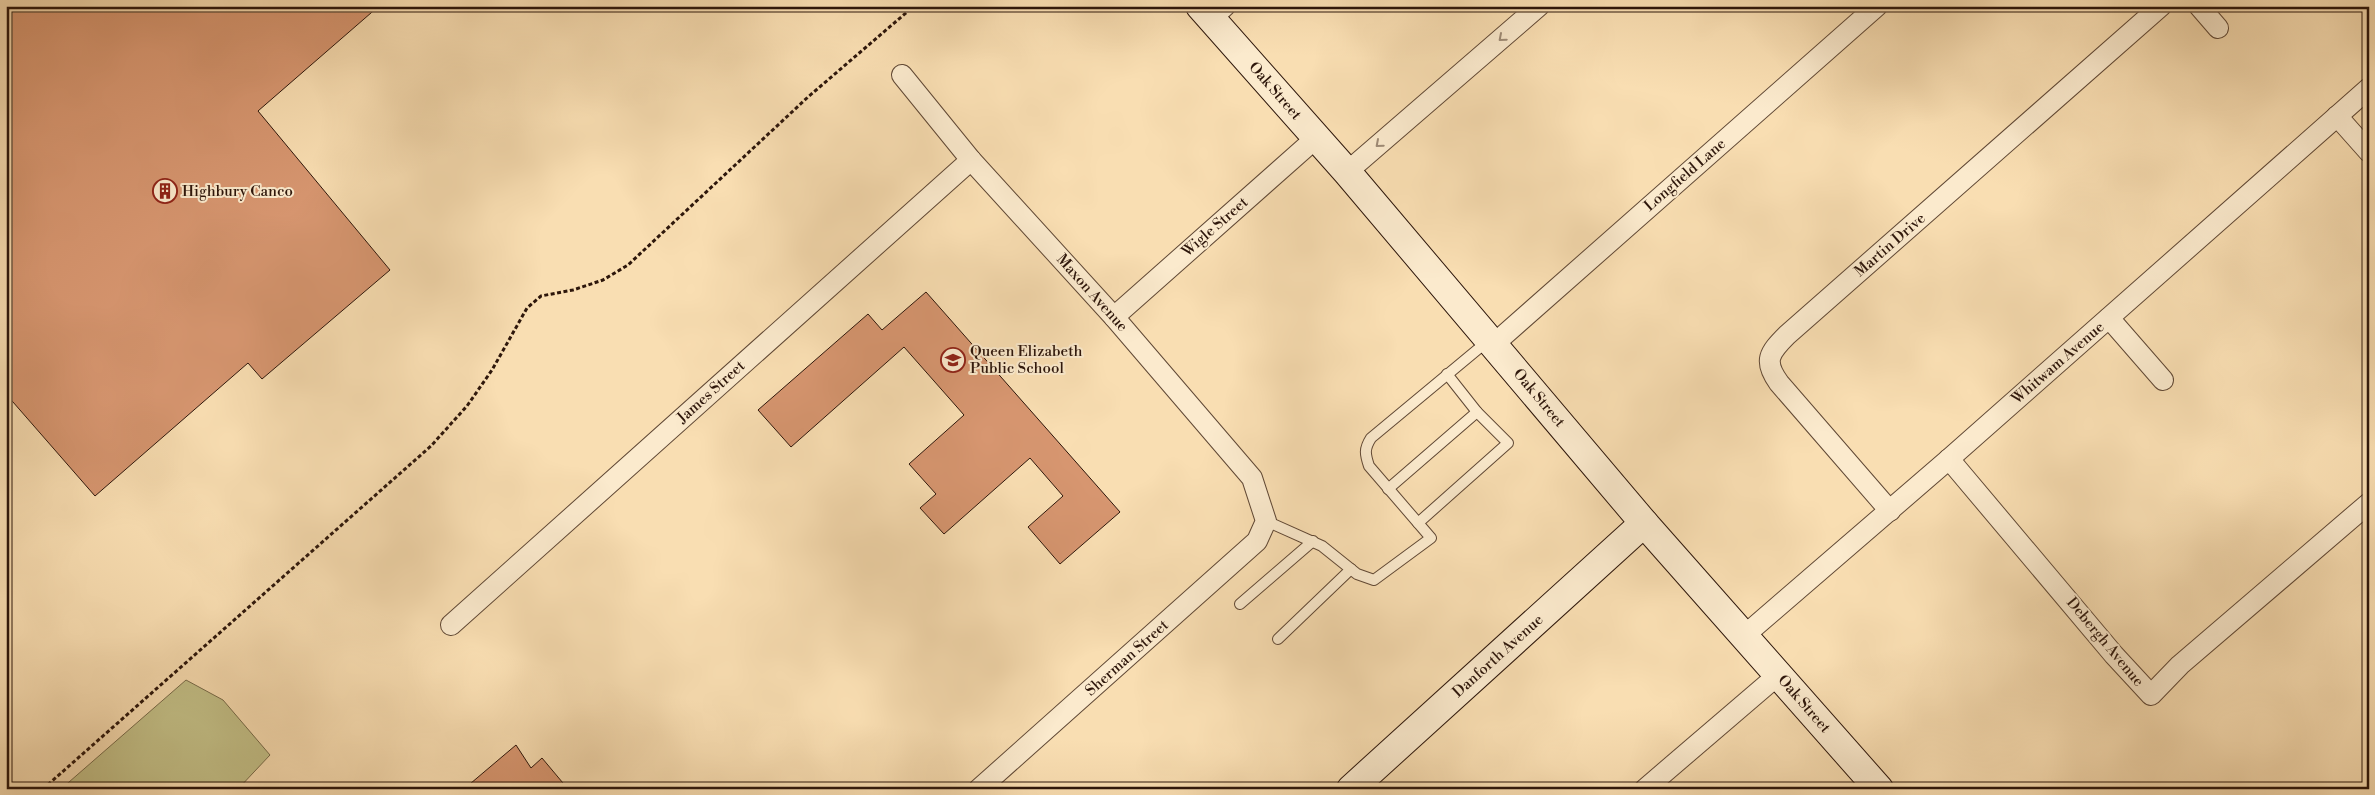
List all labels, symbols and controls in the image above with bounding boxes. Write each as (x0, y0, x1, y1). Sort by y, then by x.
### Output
one-way arrow (1499, 32, 1508, 41)
street label: Oak Street (1245, 58, 1306, 125)
street label: Longfield Lane (1640, 134, 1730, 216)
one-way arrow (1376, 139, 1385, 147)
building icon: Highbury Canco (152, 178, 178, 204)
place label: Highbury Canco (182, 182, 293, 201)
street label: Wigle Street (1177, 193, 1253, 262)
street label: Martin Drive (1850, 209, 1930, 281)
street label: Maxon Avenue (1052, 250, 1132, 336)
street label: Whitwam Avenue (2007, 318, 2108, 409)
place label: Queen Elizabeth Public School (970, 342, 1083, 378)
school or university icon: Queen Elizabeth Public School (940, 347, 966, 373)
street label: James Street (672, 356, 749, 428)
street label: Oak Street (1509, 365, 1570, 432)
street label: Debergh Avenue (2062, 593, 2148, 691)
street label: Danforth Avenue (1449, 610, 1547, 702)
street label: Sherman Street (1081, 615, 1173, 700)
street label: Oak Street (1774, 671, 1835, 738)

